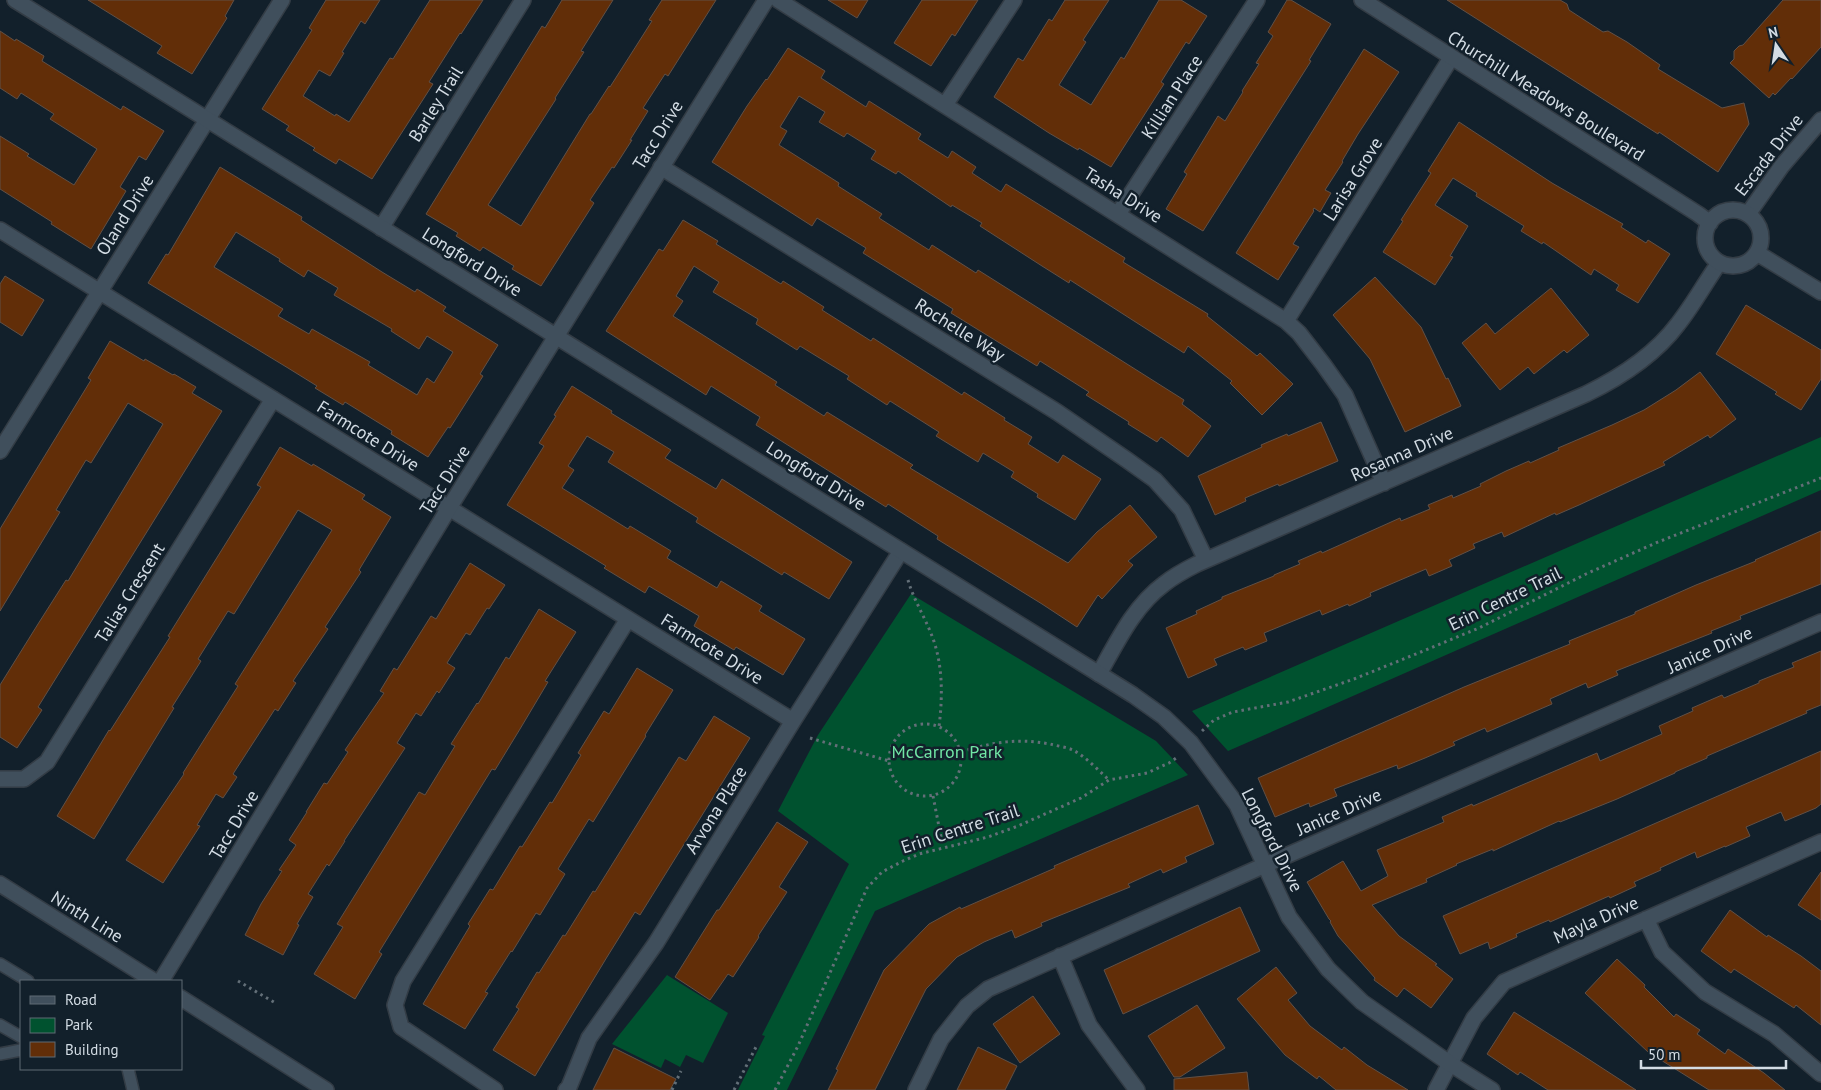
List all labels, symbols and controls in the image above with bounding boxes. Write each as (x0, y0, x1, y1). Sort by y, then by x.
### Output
north arrow (1751, 20, 1801, 70)
text: N (1767, 23, 1780, 42)
street label: Churchill Meadows Boulevard (1443, 25, 1649, 166)
street label: Killian Place (1136, 50, 1207, 143)
street label: Barley Trail (403, 61, 468, 146)
street label: Tacc Drive (627, 96, 688, 174)
street label: Escada Drive (1729, 109, 1808, 200)
street label: Larisa Grove (1318, 133, 1387, 225)
street label: Tasha Drive (1080, 161, 1167, 228)
street label: Oland Drive (91, 170, 158, 259)
street label: Longford Drive (418, 222, 527, 301)
street label: Rochelle Way (911, 293, 1010, 367)
street label: Farmcote Drive (313, 395, 424, 476)
street label: Rosanna Drive (1347, 421, 1457, 486)
street label: Longford Drive (762, 436, 871, 515)
street label: Tacc Drive (414, 441, 475, 519)
street label: Talias Crescent (90, 538, 170, 647)
street label: Erin Centre Trail (1445, 561, 1566, 636)
street label: Farmcote Drive (657, 608, 768, 689)
street label: Janice Drive (1663, 621, 1756, 679)
park label: McCarron Park (892, 740, 1003, 763)
street label: Arvona Place (679, 761, 752, 858)
street label: Janice Drive (1292, 783, 1385, 841)
street label: Longford Drive (1236, 784, 1308, 896)
street label: Tacc Drive (204, 786, 263, 864)
street label: Erin Centre Trail (898, 798, 1022, 858)
street label: Ninth Line (47, 885, 128, 948)
street label: Mayla Drive (1550, 891, 1642, 949)
legend (20, 980, 182, 1070)
text: Road (65, 990, 97, 1009)
text: Park (65, 1015, 93, 1034)
scale bar (1641, 1038, 1786, 1070)
text: Building (65, 1040, 119, 1059)
text: 50 m (1648, 1045, 1681, 1064)

